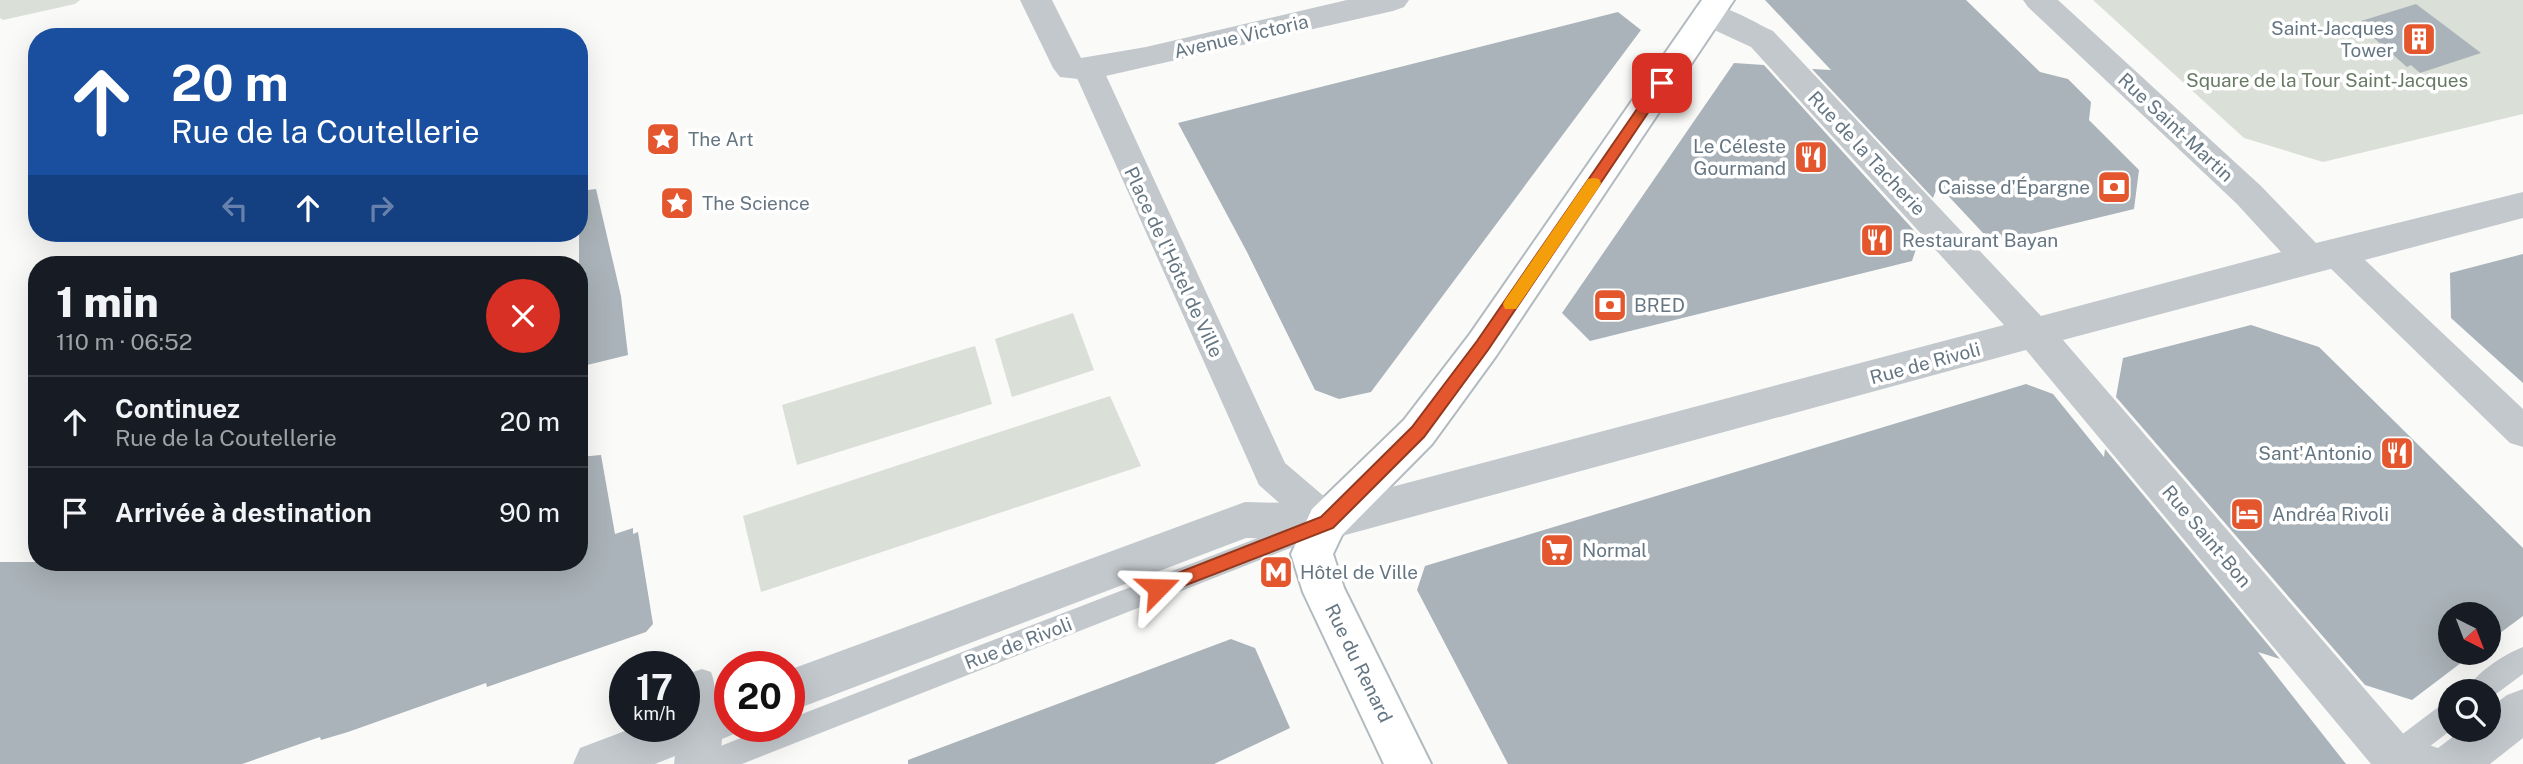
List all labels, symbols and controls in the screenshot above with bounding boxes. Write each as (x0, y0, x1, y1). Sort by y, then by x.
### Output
street label: Avenue Victoria (1172, 10, 1310, 62)
place label: Saint-Jacques Tower (2271, 17, 2394, 61)
building icon: Saint-Jacques Tower (2400, 20, 2438, 58)
pin (1632, 53, 1692, 113)
text: 20 m (171, 54, 289, 112)
icon: ahead (56, 56, 147, 147)
icon: arrive (1643, 64, 1681, 102)
street label: Rue Saint-Martin (2114, 68, 2238, 186)
park label: Square de la Tour Saint-Jacques (2186, 69, 2468, 91)
street label: Rue de la Tacherie (1804, 86, 1930, 220)
text: Rue de la Coutellerie (171, 113, 480, 150)
place icon: The Art (644, 120, 682, 158)
place label: The Art (688, 128, 754, 150)
place label: Le Céleste Gourmand (1693, 135, 1786, 179)
restaurant icon: Le Céleste Gourmand (1792, 138, 1830, 176)
street label: Place de l'Hôtel de Ville (1120, 163, 1228, 361)
bank icon: Caisse d'Épargne (2095, 168, 2133, 206)
place label: Caisse d'Épargne (1938, 176, 2090, 198)
place icon: The Science (658, 184, 696, 222)
icon: left (216, 189, 254, 227)
icon: ahead (289, 189, 327, 227)
icon: right (362, 189, 400, 227)
place label: The Science (702, 192, 810, 214)
restaurant icon: Restaurant Bayan (1858, 221, 1896, 259)
place label: Restaurant Bayan (1902, 229, 2058, 251)
text: 1 min (56, 277, 159, 326)
button: close (486, 279, 560, 353)
bank icon: BRED (1591, 286, 1629, 324)
place label: BRED (1634, 294, 1685, 316)
text: 110 m · 06:52 (56, 328, 192, 355)
street label: Rue de Rivoli (1867, 338, 1983, 388)
text: Continuez (115, 393, 240, 424)
icon: ahead (56, 403, 94, 441)
text: 20 m (500, 406, 560, 437)
text: Rue de la Coutellerie (115, 424, 337, 451)
restaurant icon: Sant'Antonio (2378, 434, 2416, 472)
place label: Sant'Antonio (2258, 442, 2372, 464)
street label: Rue Saint-Bon (2158, 481, 2256, 591)
icon: arrive (56, 494, 94, 532)
hotel icon: Andréa Rivoli (2228, 495, 2266, 533)
text: Arrivée à destination (115, 497, 372, 528)
text: 90 m (499, 497, 560, 528)
place label: Andréa Rivoli (2272, 503, 2389, 525)
supermarket icon: Normal (1538, 531, 1576, 569)
place label: Normal (1582, 539, 1647, 561)
position arrow (1121, 551, 1195, 625)
metro station icon: Hôtel de Ville (1257, 553, 1295, 591)
place label: Hôtel de Ville (1300, 561, 1418, 583)
street label: Rue du Renard (1321, 600, 1397, 726)
north arrow (2438, 602, 2501, 665)
map controls (2438, 602, 2501, 742)
street label: Rue de Rivoli (961, 612, 1075, 674)
speed limit sign: 20 (714, 651, 805, 742)
text: 17 (636, 667, 673, 708)
button: search (2438, 679, 2501, 742)
text: km/h (633, 703, 676, 724)

